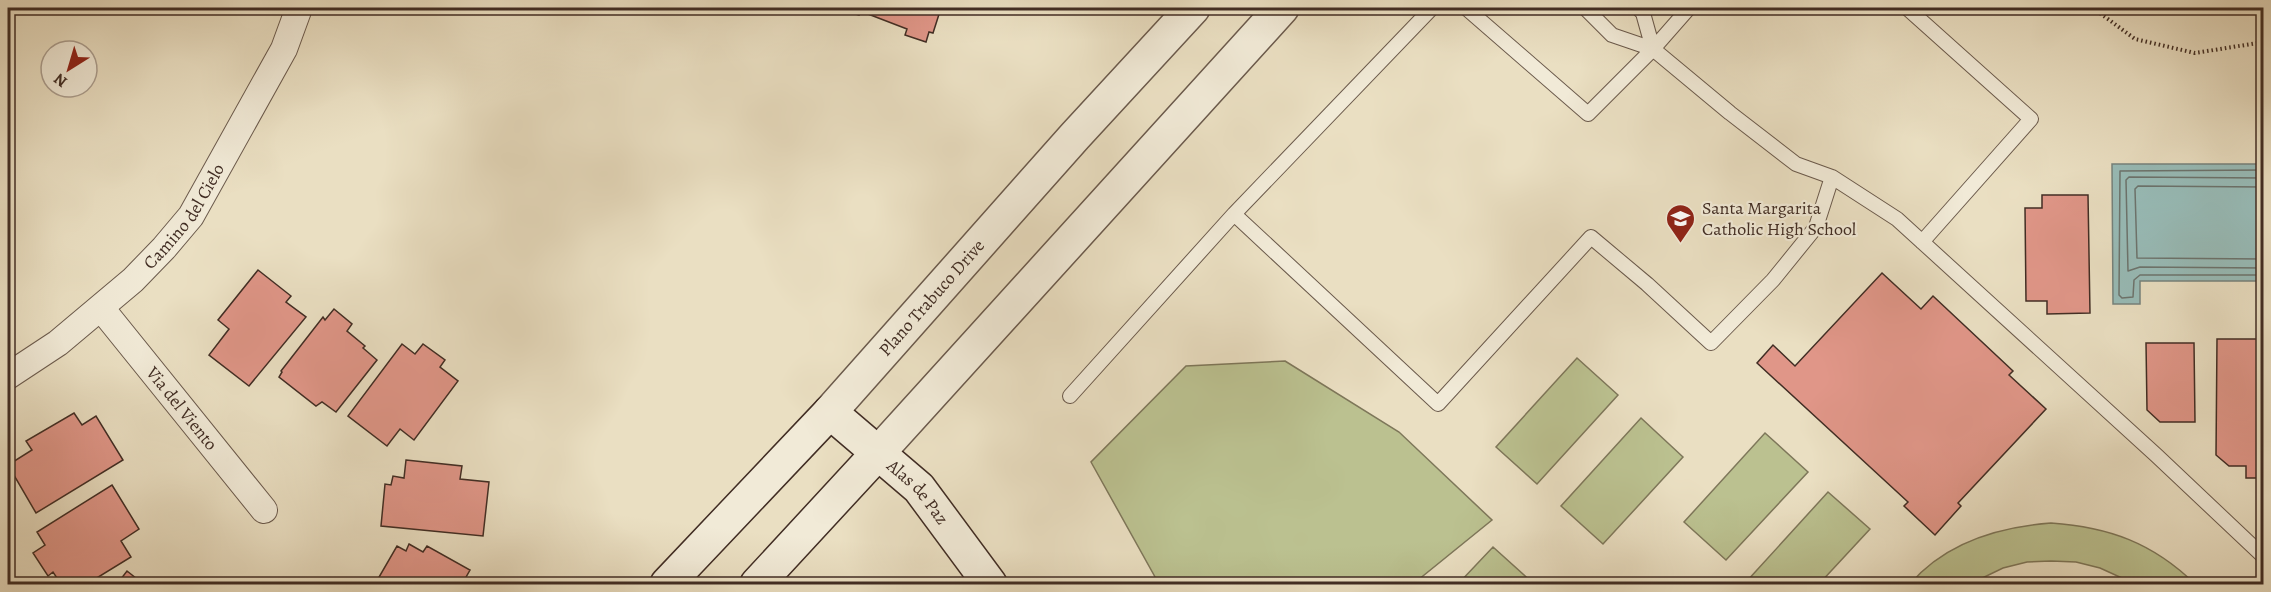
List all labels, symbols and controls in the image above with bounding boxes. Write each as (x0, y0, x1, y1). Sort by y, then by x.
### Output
north arrow (39, 39, 99, 99)
text: N (49, 68, 72, 92)
street label: Camino del Cielo (138, 159, 230, 274)
place label: Santa Margarita Catholic High School (1702, 196, 1857, 241)
school or university icon: Santa Margarita Catholic High School (1665, 202, 1697, 244)
street label: Plano Trabuco Drive (873, 234, 990, 361)
street label: Via del Viento (140, 361, 223, 455)
street label: Alas de Paz (881, 453, 954, 529)

